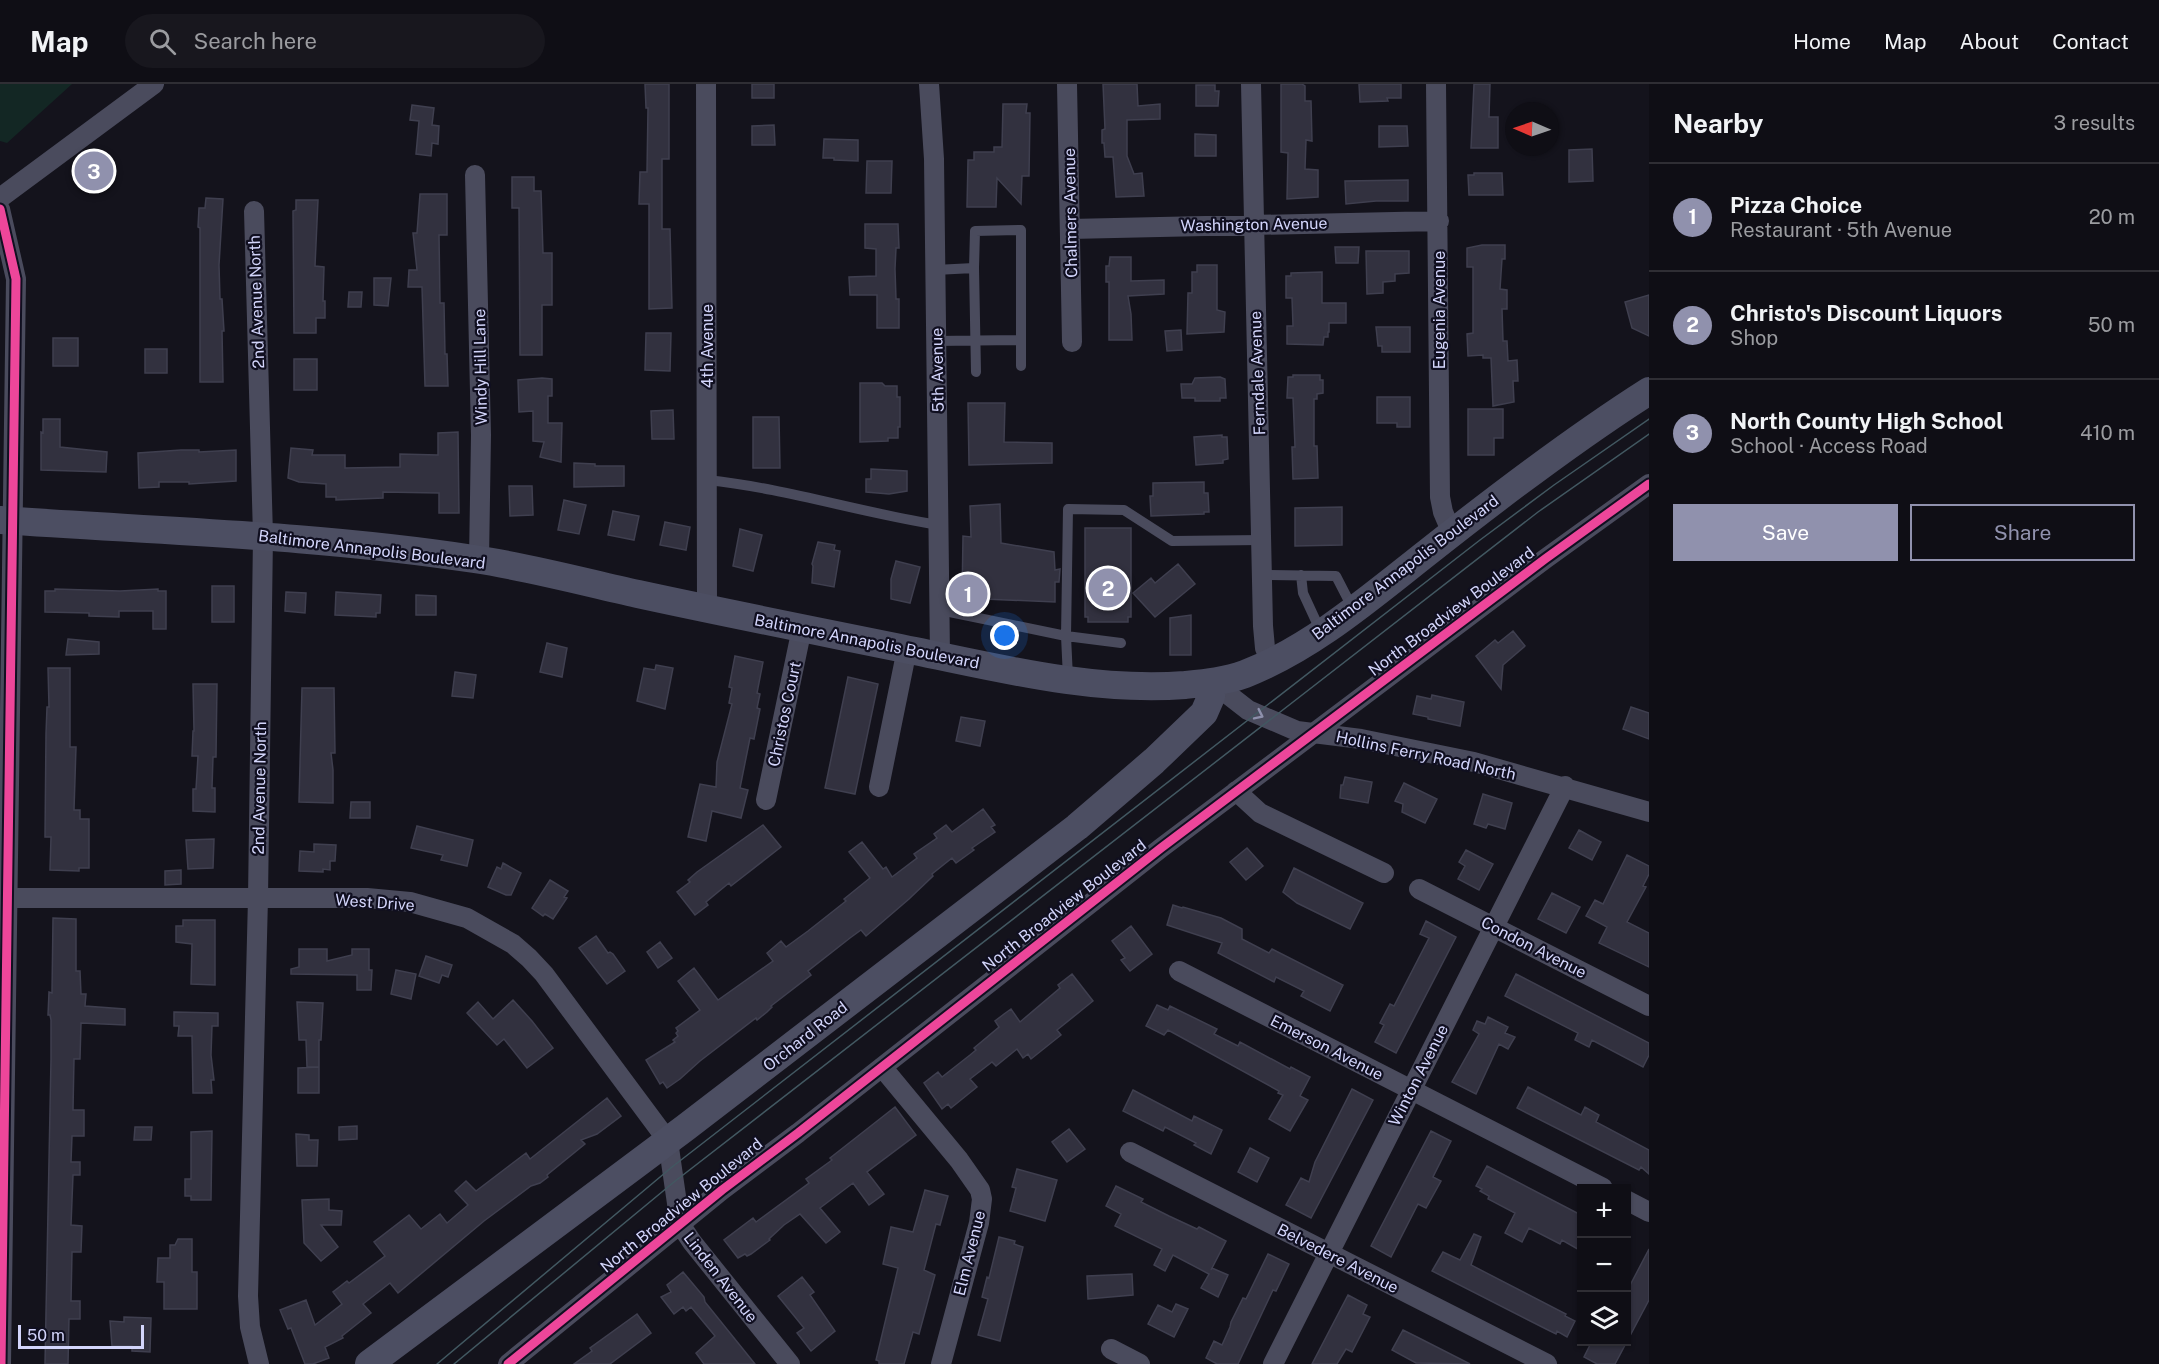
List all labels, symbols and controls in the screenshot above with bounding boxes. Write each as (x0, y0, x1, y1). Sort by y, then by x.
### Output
search box (125, 14, 545, 68)
text: Map (30, 25, 89, 58)
icon: search (146, 25, 179, 58)
text: Search here (194, 28, 317, 54)
text: Home (1793, 29, 1851, 54)
text: Map (1884, 29, 1927, 54)
text: About (1960, 29, 2019, 54)
text: Contact (2052, 29, 2129, 54)
north arrow (1505, 102, 1559, 156)
text: Nearby (1673, 108, 1763, 139)
text: 3 results (2054, 111, 2135, 135)
pin: 3 (74, 148, 113, 194)
street label: Chalmers Avenue (1060, 148, 1081, 278)
text: Pizza Choice (1730, 192, 1862, 218)
text: 1 (1688, 205, 1697, 229)
text: 20 m (2089, 205, 2135, 229)
street label: Washington Avenue (1180, 214, 1328, 235)
text: Restaurant · 5th Avenue (1730, 218, 1952, 242)
street label: 2nd Avenue North (245, 235, 268, 369)
street label: Eugenia Avenue (1430, 251, 1449, 369)
text: Christo's Discount Liquors (1730, 300, 2002, 326)
street label: 4th Avenue (698, 304, 717, 388)
street label: Windy Hill Lane (470, 309, 491, 425)
street label: Ferndale Avenue (1246, 310, 1269, 436)
text: 2 (1686, 313, 1699, 337)
text: 50 m (2088, 313, 2135, 337)
text: Shop (1730, 326, 1778, 350)
street label: 5th Avenue (927, 328, 948, 412)
text: North County High School (1730, 408, 2004, 434)
text: 3 (1686, 421, 1699, 445)
text: 410 m (2080, 421, 2135, 445)
text: School · Access Road (1730, 434, 1928, 458)
street label: Baltimore Annapolis Boulevard (1308, 491, 1502, 644)
button: Save (1673, 504, 1898, 561)
button: Share (1910, 504, 2135, 561)
street label: Baltimore Annapolis Boulevard (257, 526, 487, 573)
street label: North Broadview Boulevard (1365, 543, 1538, 680)
pin: 2 (1088, 566, 1128, 610)
pin: 1 (948, 572, 988, 616)
street label: Baltimore Annapolis Boulevard (753, 610, 981, 673)
your location (990, 621, 1019, 650)
street label: Christos Court (764, 660, 805, 768)
one-way arrow (1253, 708, 1264, 720)
street label: 2nd Avenue North (249, 721, 270, 855)
street label: Hollins Ferry Road North (1334, 727, 1518, 784)
street label: North Broadview Boulevard (979, 835, 1150, 975)
street label: West Drive (334, 890, 415, 915)
street label: Condon Avenue (1478, 913, 1590, 982)
street label: Orchard Road (759, 998, 851, 1075)
street label: Emerson Avenue (1267, 1011, 1386, 1084)
street label: Winton Avenue (1385, 1021, 1452, 1129)
street label: North Broadview Boulevard (597, 1134, 766, 1277)
map controls (1577, 1184, 1631, 1346)
button: + (1577, 1184, 1631, 1238)
street label: Elm Avenue (950, 1209, 989, 1298)
street label: Belvedere Avenue (1274, 1220, 1402, 1297)
street label: Linden Avenue (679, 1228, 762, 1326)
button: − (1577, 1238, 1631, 1292)
button: layers (1577, 1292, 1631, 1346)
scale bar (18, 1322, 144, 1350)
text: 50 m (27, 1326, 65, 1345)

